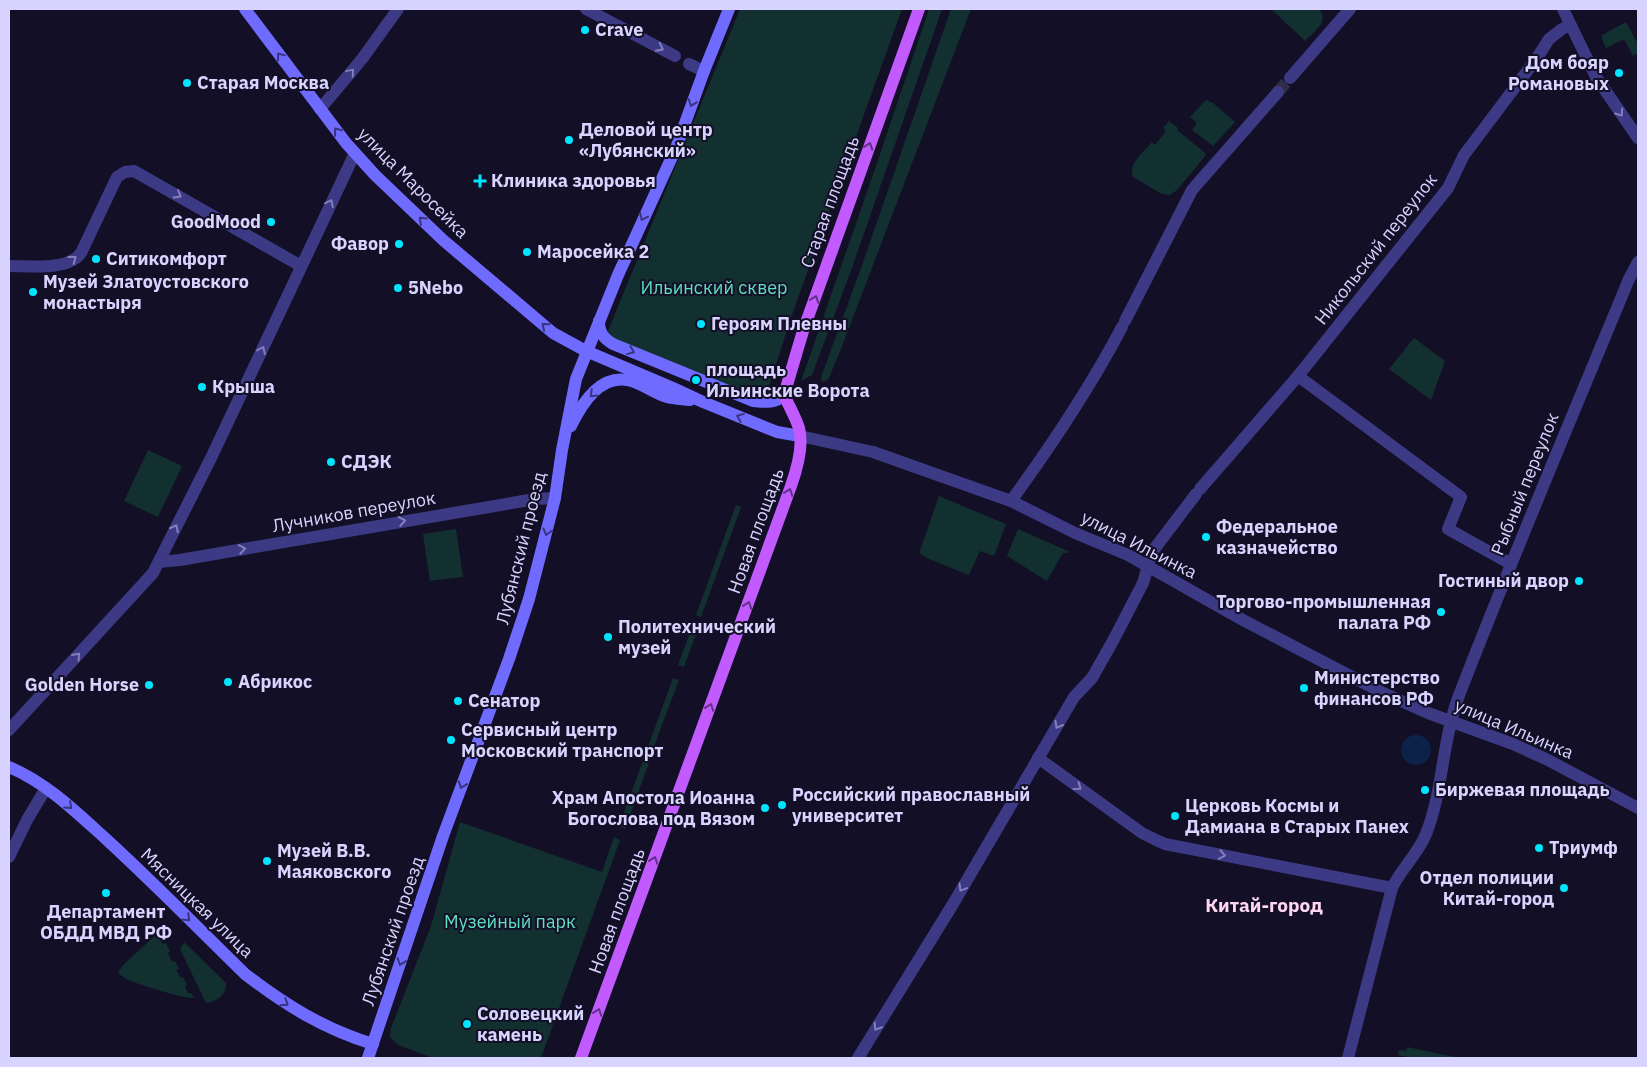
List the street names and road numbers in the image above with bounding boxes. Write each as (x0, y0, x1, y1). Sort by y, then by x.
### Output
street label: улица Маросейка (353, 122, 474, 243)
street label: Старая площадь (795, 133, 864, 271)
street label: Никольский переулок (1309, 168, 1442, 329)
street label: Рыбный переулок (1485, 409, 1564, 558)
street label: Новая площадь (722, 465, 789, 597)
street label: Лубянский проезд (490, 469, 551, 627)
street label: Лучников переулок (270, 486, 437, 537)
street label: улица Ильинка (1077, 506, 1201, 584)
street label: улица Ильинка (1451, 693, 1577, 764)
street label: Мясницкая улица (136, 843, 259, 963)
street label: Новая площадь (583, 845, 650, 977)
street label: Лубянский проезд (356, 853, 429, 1009)

